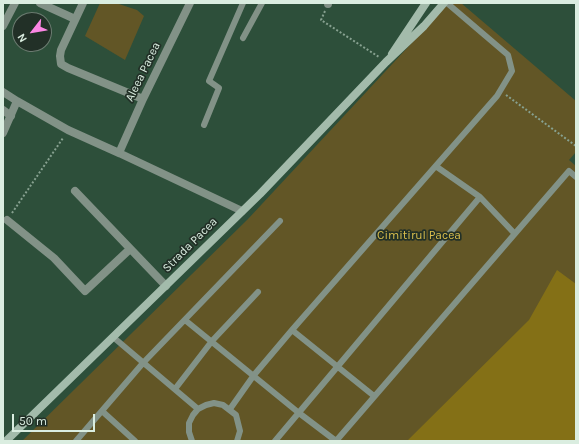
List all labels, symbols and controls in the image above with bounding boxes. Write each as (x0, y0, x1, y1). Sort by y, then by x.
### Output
north arrow (12, 12, 52, 52)
text: N (15, 31, 30, 45)
street label: Aleea Pacea (122, 40, 164, 104)
street label: Strada Pacea (160, 215, 220, 275)
park label: Cimitirul Pacea (377, 229, 461, 243)
scale bar (14, 406, 97, 432)
text: 50 m (19, 414, 47, 428)

